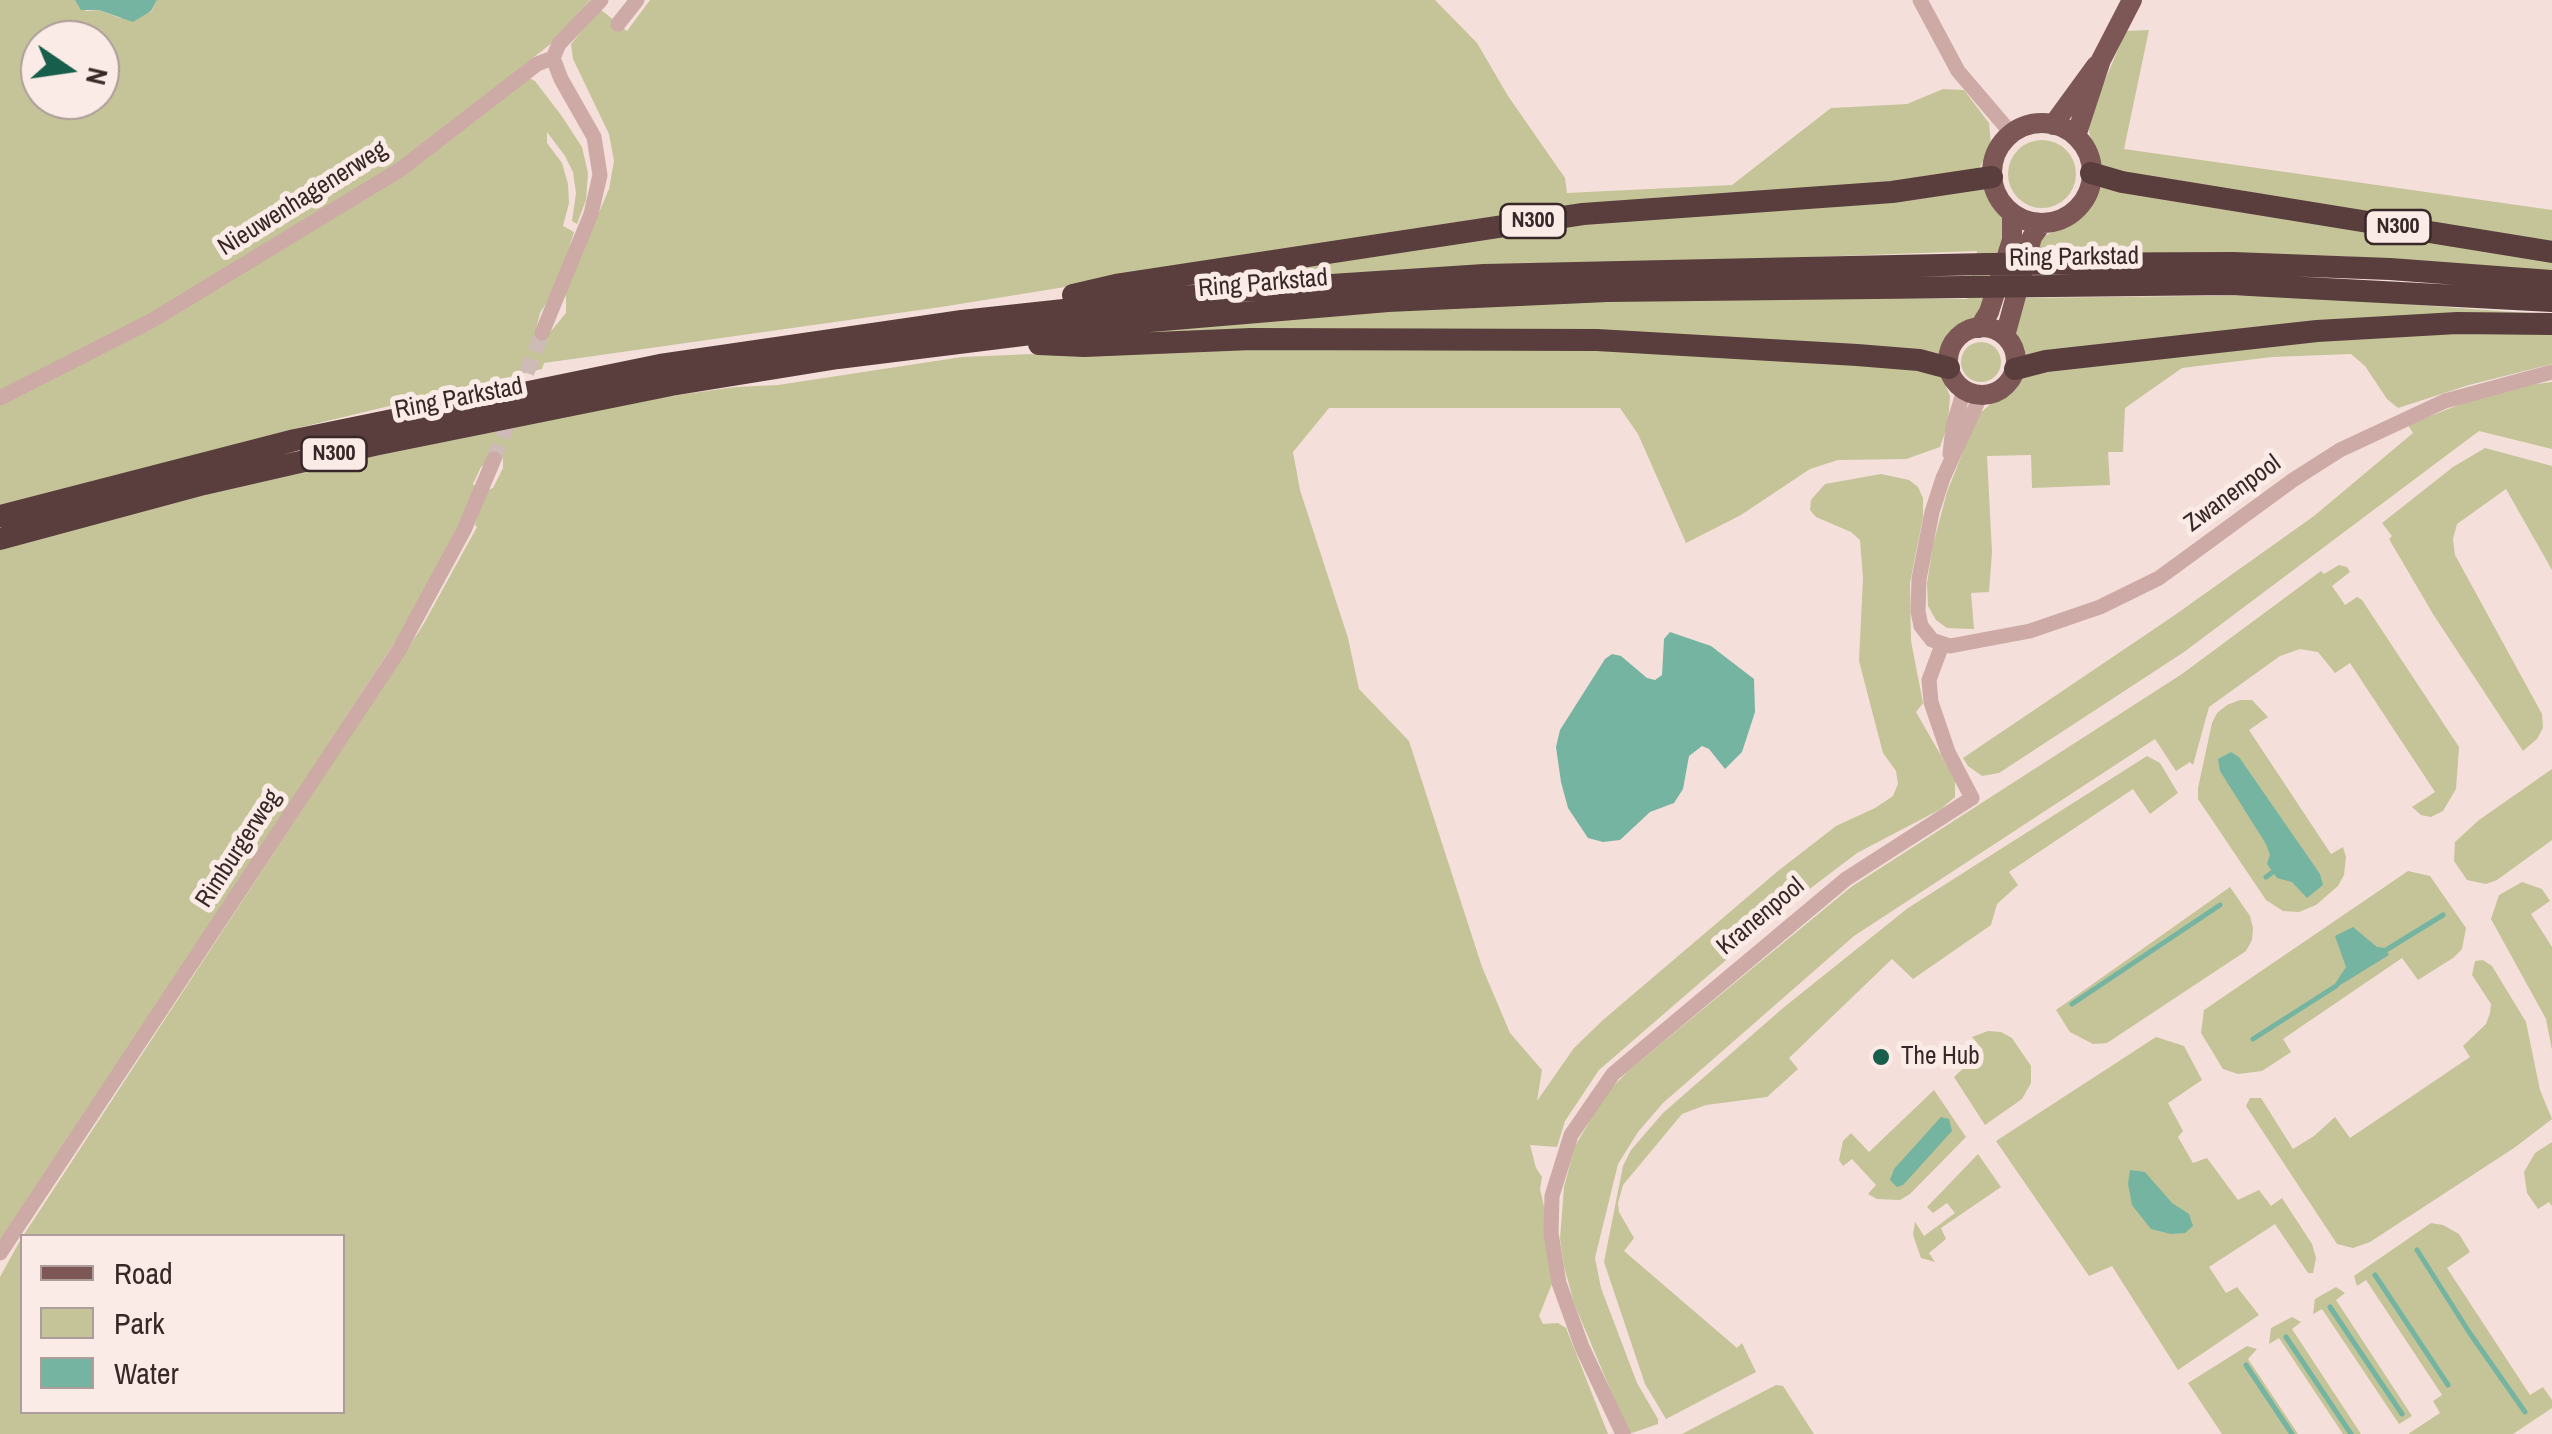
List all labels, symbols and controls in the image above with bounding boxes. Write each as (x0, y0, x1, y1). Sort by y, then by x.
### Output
north arrow (20, 20, 120, 120)
text: N (77, 64, 118, 89)
street label: Nieuwenhagenerweg (213, 135, 393, 263)
road number: N300 (1500, 204, 1566, 238)
road number: N300 (2366, 210, 2430, 244)
street label: Ring Parkstad (2009, 242, 2139, 274)
street label: Ring Parkstad (1197, 263, 1329, 305)
street label: Ring Parkstad (392, 372, 526, 426)
road number: N300 (302, 437, 366, 471)
street label: Zwanenpool (2179, 449, 2287, 539)
street label: Rimburgerweg (190, 784, 288, 914)
street label: Kranenpool (1711, 872, 1811, 962)
place label: The Hub (1901, 1042, 1980, 1072)
marker: The Hub (1870, 1046, 1892, 1068)
legend (20, 1234, 345, 1414)
text: Road (114, 1253, 173, 1293)
text: Park (114, 1303, 165, 1343)
text: Water (114, 1353, 179, 1393)

